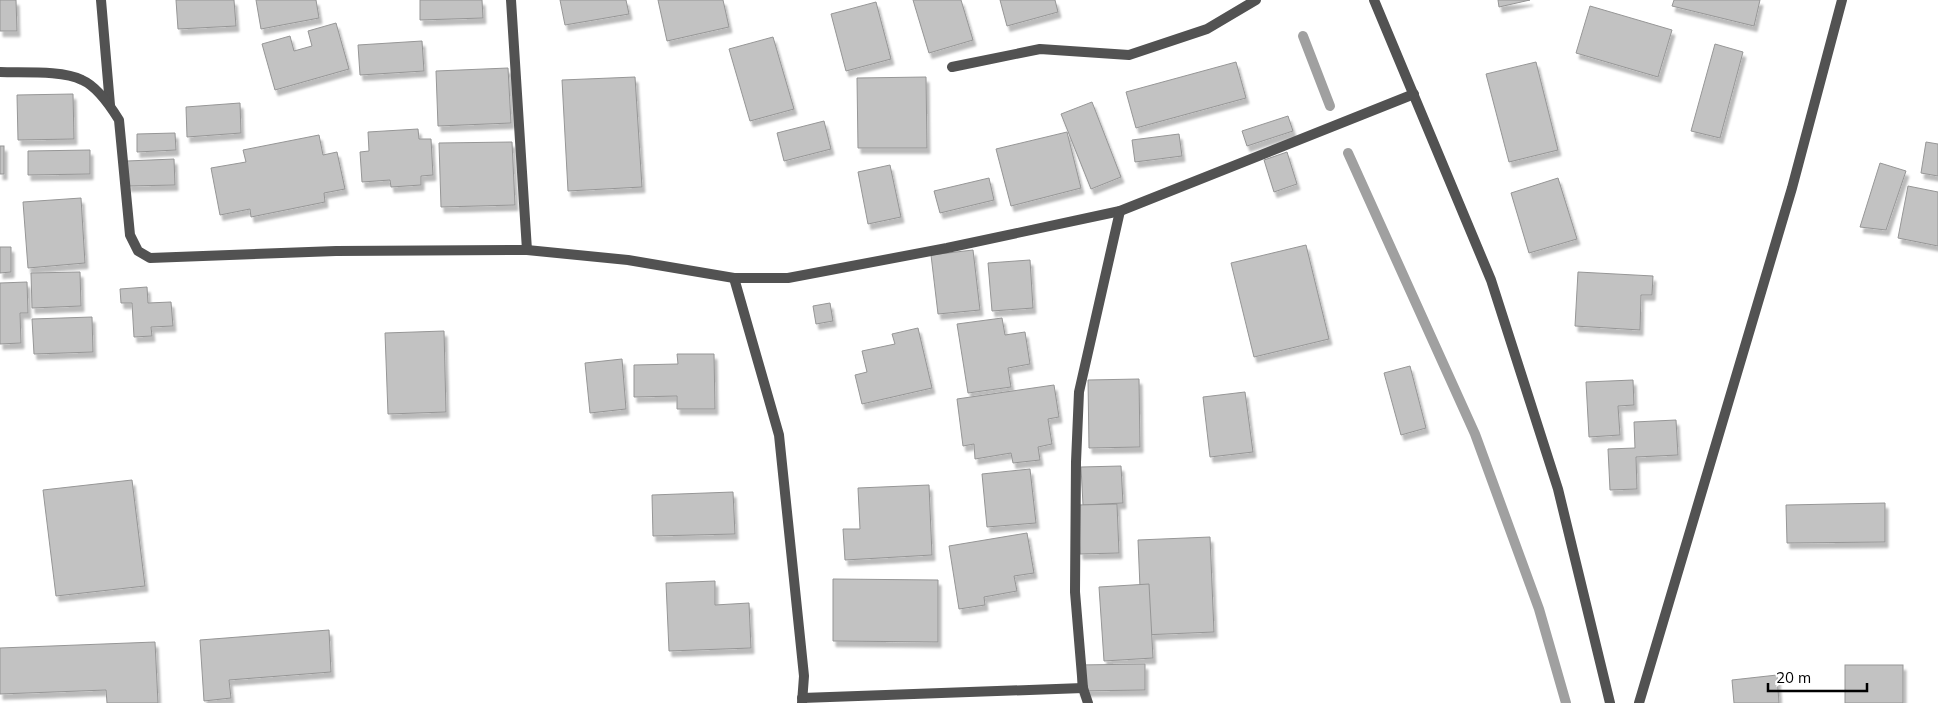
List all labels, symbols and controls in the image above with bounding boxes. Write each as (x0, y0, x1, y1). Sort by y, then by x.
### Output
scale bar (1768, 660, 1867, 692)
text: 20 m (1776, 668, 1811, 687)

